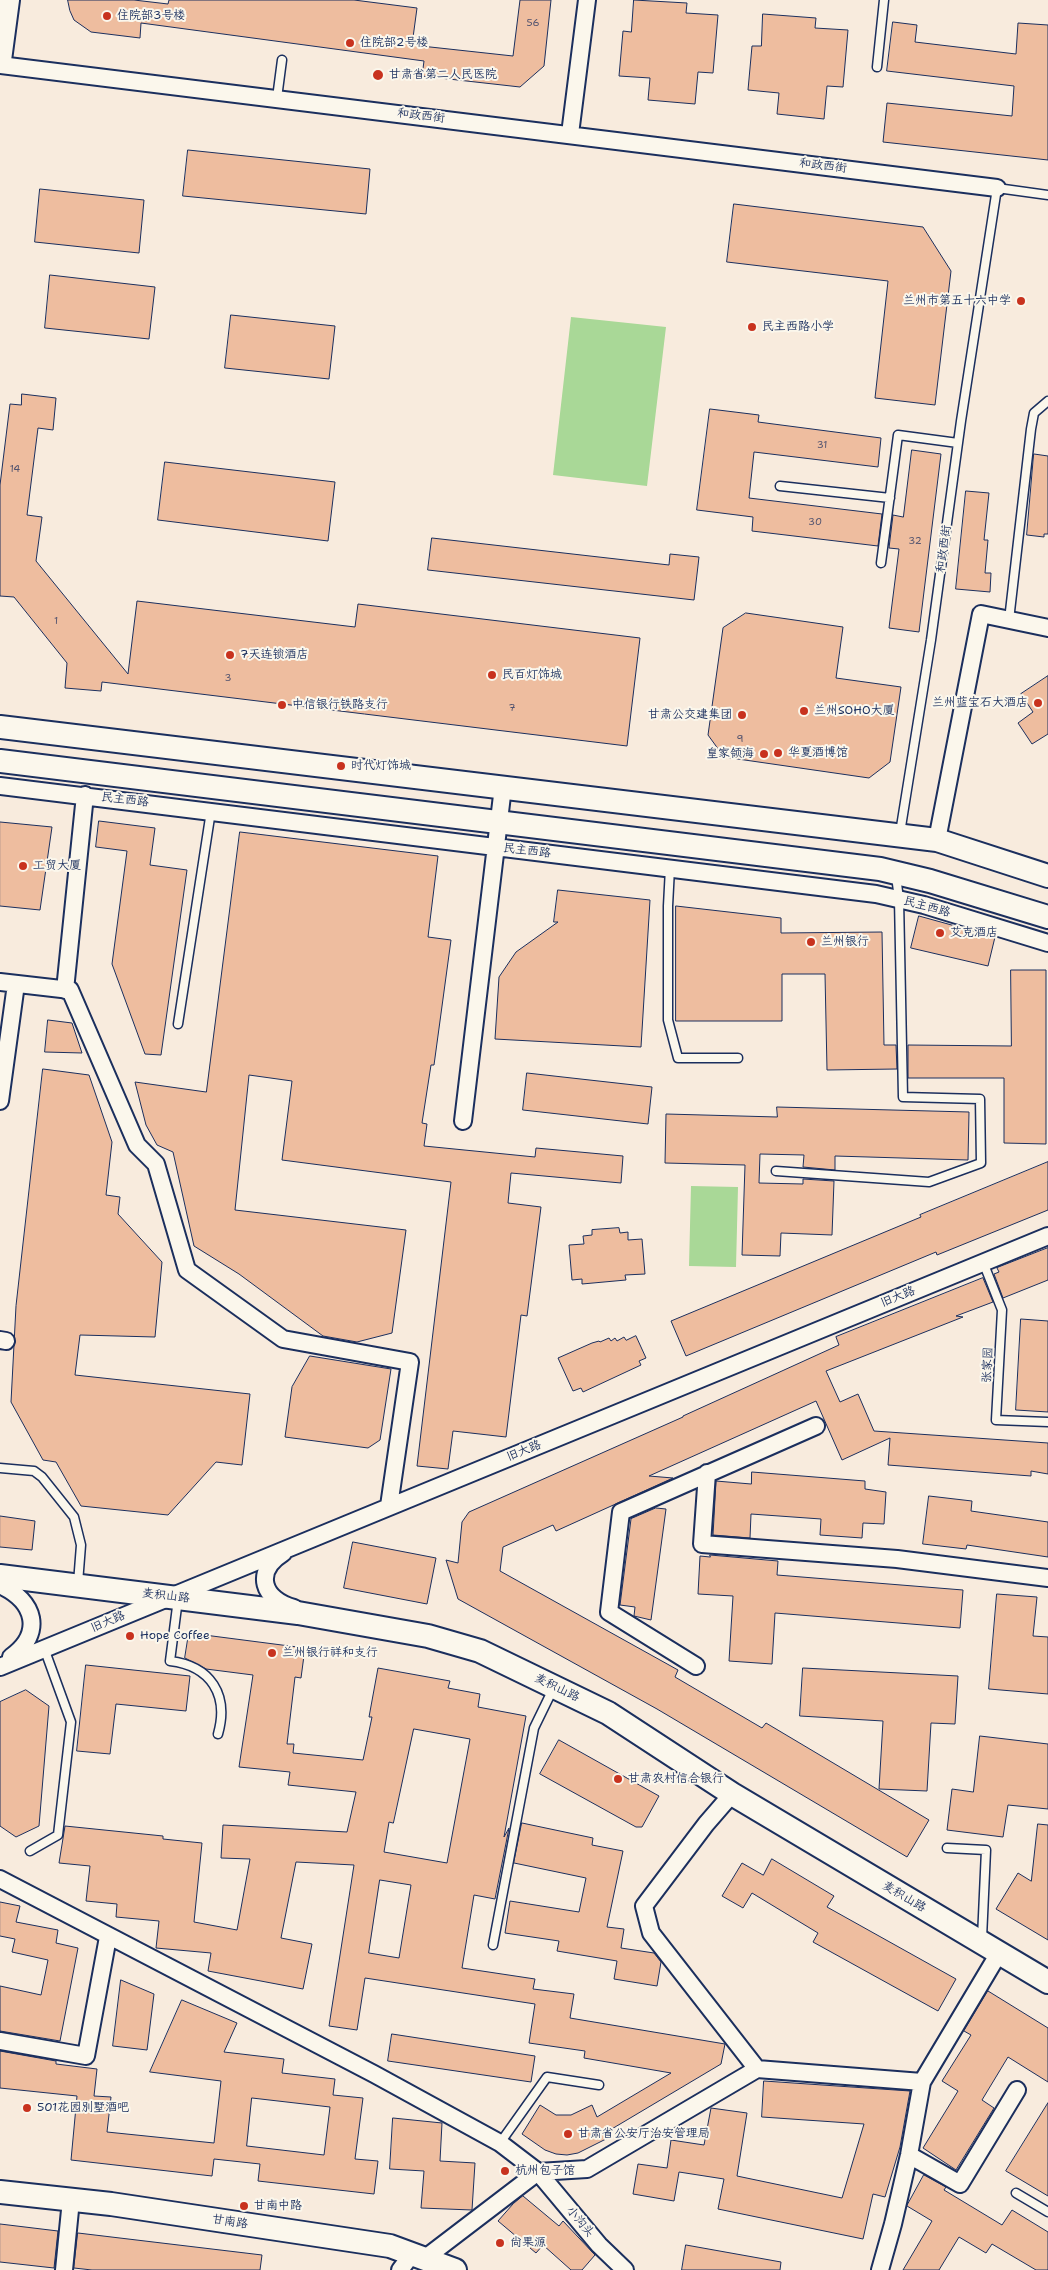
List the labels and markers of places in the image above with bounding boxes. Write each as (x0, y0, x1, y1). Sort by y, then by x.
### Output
place label: 住院部3号楼 (117, 9, 185, 23)
marker: 住院部3号楼 (101, 10, 113, 22)
place label: 住院部2号楼 (360, 36, 428, 50)
marker: 住院部2号楼 (344, 37, 356, 49)
marker: 甘肃省第二人民医院 (371, 68, 385, 82)
place label: 甘肃省第二人民医院 (389, 68, 497, 82)
place label: 兰州市第五十六中学 (903, 294, 1011, 308)
marker: 兰州市第五十六中学 (1015, 295, 1027, 307)
place label: 民主西路小学 (762, 320, 834, 334)
marker: 民主西路小学 (746, 321, 758, 333)
place label: 7天连锁酒店 (240, 648, 308, 662)
marker: 7天连锁酒店 (224, 649, 236, 661)
place label: 民百灯饰城 (502, 668, 562, 682)
marker: 民百灯饰城 (486, 669, 498, 681)
place label: 兰州蓝宝石大酒店 (932, 696, 1028, 710)
marker: 兰州蓝宝石大酒店 (1032, 697, 1044, 709)
place label: 中信银行铁路支行 (292, 698, 388, 712)
marker: 中信银行铁路支行 (276, 699, 288, 711)
place label: 兰州SOHO大厦 (814, 704, 895, 718)
marker: 兰州SOHO大厦 (798, 705, 810, 717)
place label: 甘肃公交建集团 (648, 708, 732, 722)
marker: 甘肃公交建集团 (736, 709, 748, 721)
place label: 华夏酒博馆 (788, 746, 848, 760)
place label: 皇家领海 (706, 747, 754, 761)
marker: 华夏酒博馆 (772, 747, 784, 759)
marker: 皇家领海 (758, 748, 770, 760)
place label: 时代灯饰城 (351, 759, 411, 773)
marker: 时代灯饰城 (335, 760, 347, 772)
place label: 工贸大厦 (33, 859, 81, 873)
marker: 工贸大厦 (17, 860, 29, 872)
place label: 艾克酒店 (950, 926, 998, 940)
marker: 艾克酒店 (934, 927, 946, 939)
place label: 兰州银行 (821, 935, 869, 949)
marker: 兰州银行 (805, 936, 817, 948)
place label: Hope Coffee (140, 1629, 210, 1643)
marker: Hope Coffee (124, 1630, 136, 1642)
place label: 兰州银行祥和支行 (282, 1646, 378, 1660)
marker: 兰州银行祥和支行 (266, 1647, 278, 1659)
place label: 甘肃农村信合银行 (628, 1772, 724, 1786)
marker: 甘肃农村信合银行 (612, 1773, 624, 1785)
place label: 501花园别墅酒吧 (37, 2101, 129, 2115)
marker: 501花园别墅酒吧 (21, 2102, 33, 2114)
place label: 甘肃省公安厅治安管理局 (578, 2127, 710, 2141)
marker: 甘肃省公安厅治安管理局 (562, 2128, 574, 2140)
place label: 杭州包子馆 (515, 2164, 575, 2178)
marker: 杭州包子馆 (499, 2165, 511, 2177)
place label: 甘南中路 (254, 2199, 302, 2213)
marker: 甘南中路 (238, 2200, 250, 2212)
place label: 尚果源 (510, 2236, 546, 2250)
marker: 尚果源 (494, 2237, 506, 2249)

